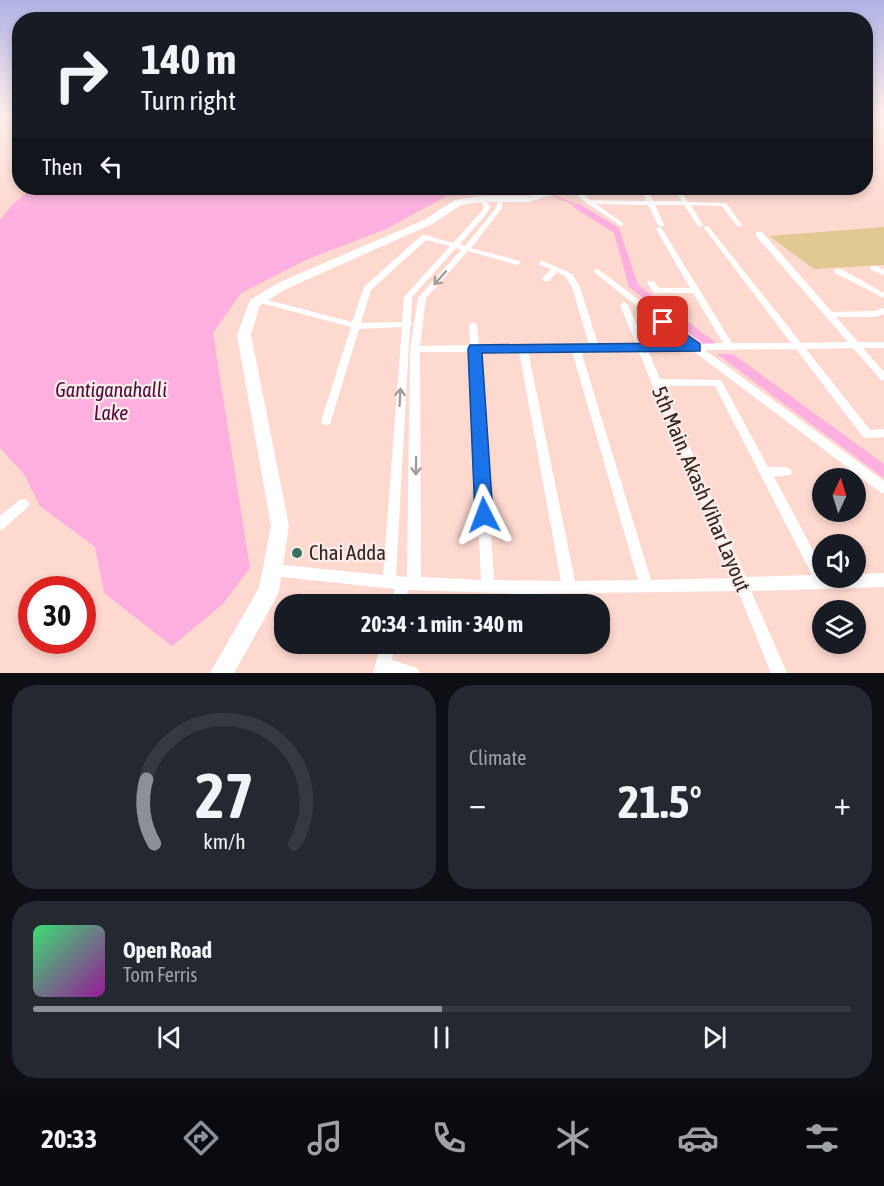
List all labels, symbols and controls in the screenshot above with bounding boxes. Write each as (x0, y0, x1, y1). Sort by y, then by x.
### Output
text: 140 m (141, 35, 236, 83)
icon: right (42, 36, 120, 114)
text: Turn right (141, 85, 236, 116)
icon: left (95, 150, 128, 183)
text: Then (42, 154, 83, 180)
one-way arrow (433, 270, 447, 285)
pin (637, 296, 688, 347)
icon: arrive (646, 305, 679, 338)
water label: Gantiganahalli Lake (55, 378, 167, 424)
street label: 5th Main, Akash Vihar Layout (648, 382, 756, 595)
one-way arrow (395, 388, 406, 408)
one-way arrow (410, 455, 422, 475)
north arrow (812, 468, 866, 522)
map controls (812, 468, 866, 654)
position arrow (452, 483, 516, 547)
button: sound (812, 534, 866, 588)
place label: Chai Adda (309, 540, 386, 564)
marker: Chai Adda (290, 546, 304, 560)
speed limit sign: 30 (18, 576, 96, 654)
button: layers (812, 600, 866, 654)
text: 20:34 · 1 min · 340 m (361, 611, 523, 637)
text: Climate (469, 746, 526, 769)
text: 27 (195, 760, 253, 831)
text: 21.5° (618, 776, 702, 828)
text: − (469, 784, 486, 822)
text: + (834, 784, 851, 822)
text: km/h (203, 829, 245, 854)
text: Open Road (123, 937, 212, 963)
text: Tom Ferris (123, 963, 197, 986)
icon: previous (153, 1021, 186, 1054)
icon: pause (425, 1021, 458, 1054)
icon: next (698, 1021, 731, 1054)
icon: directions (180, 1117, 222, 1159)
icon: music (304, 1117, 346, 1159)
icon: phone (428, 1117, 470, 1159)
icon: climate (552, 1117, 594, 1159)
icon: car (677, 1117, 719, 1159)
icon: filters (801, 1117, 843, 1159)
text: 20:33 (41, 1123, 97, 1154)

